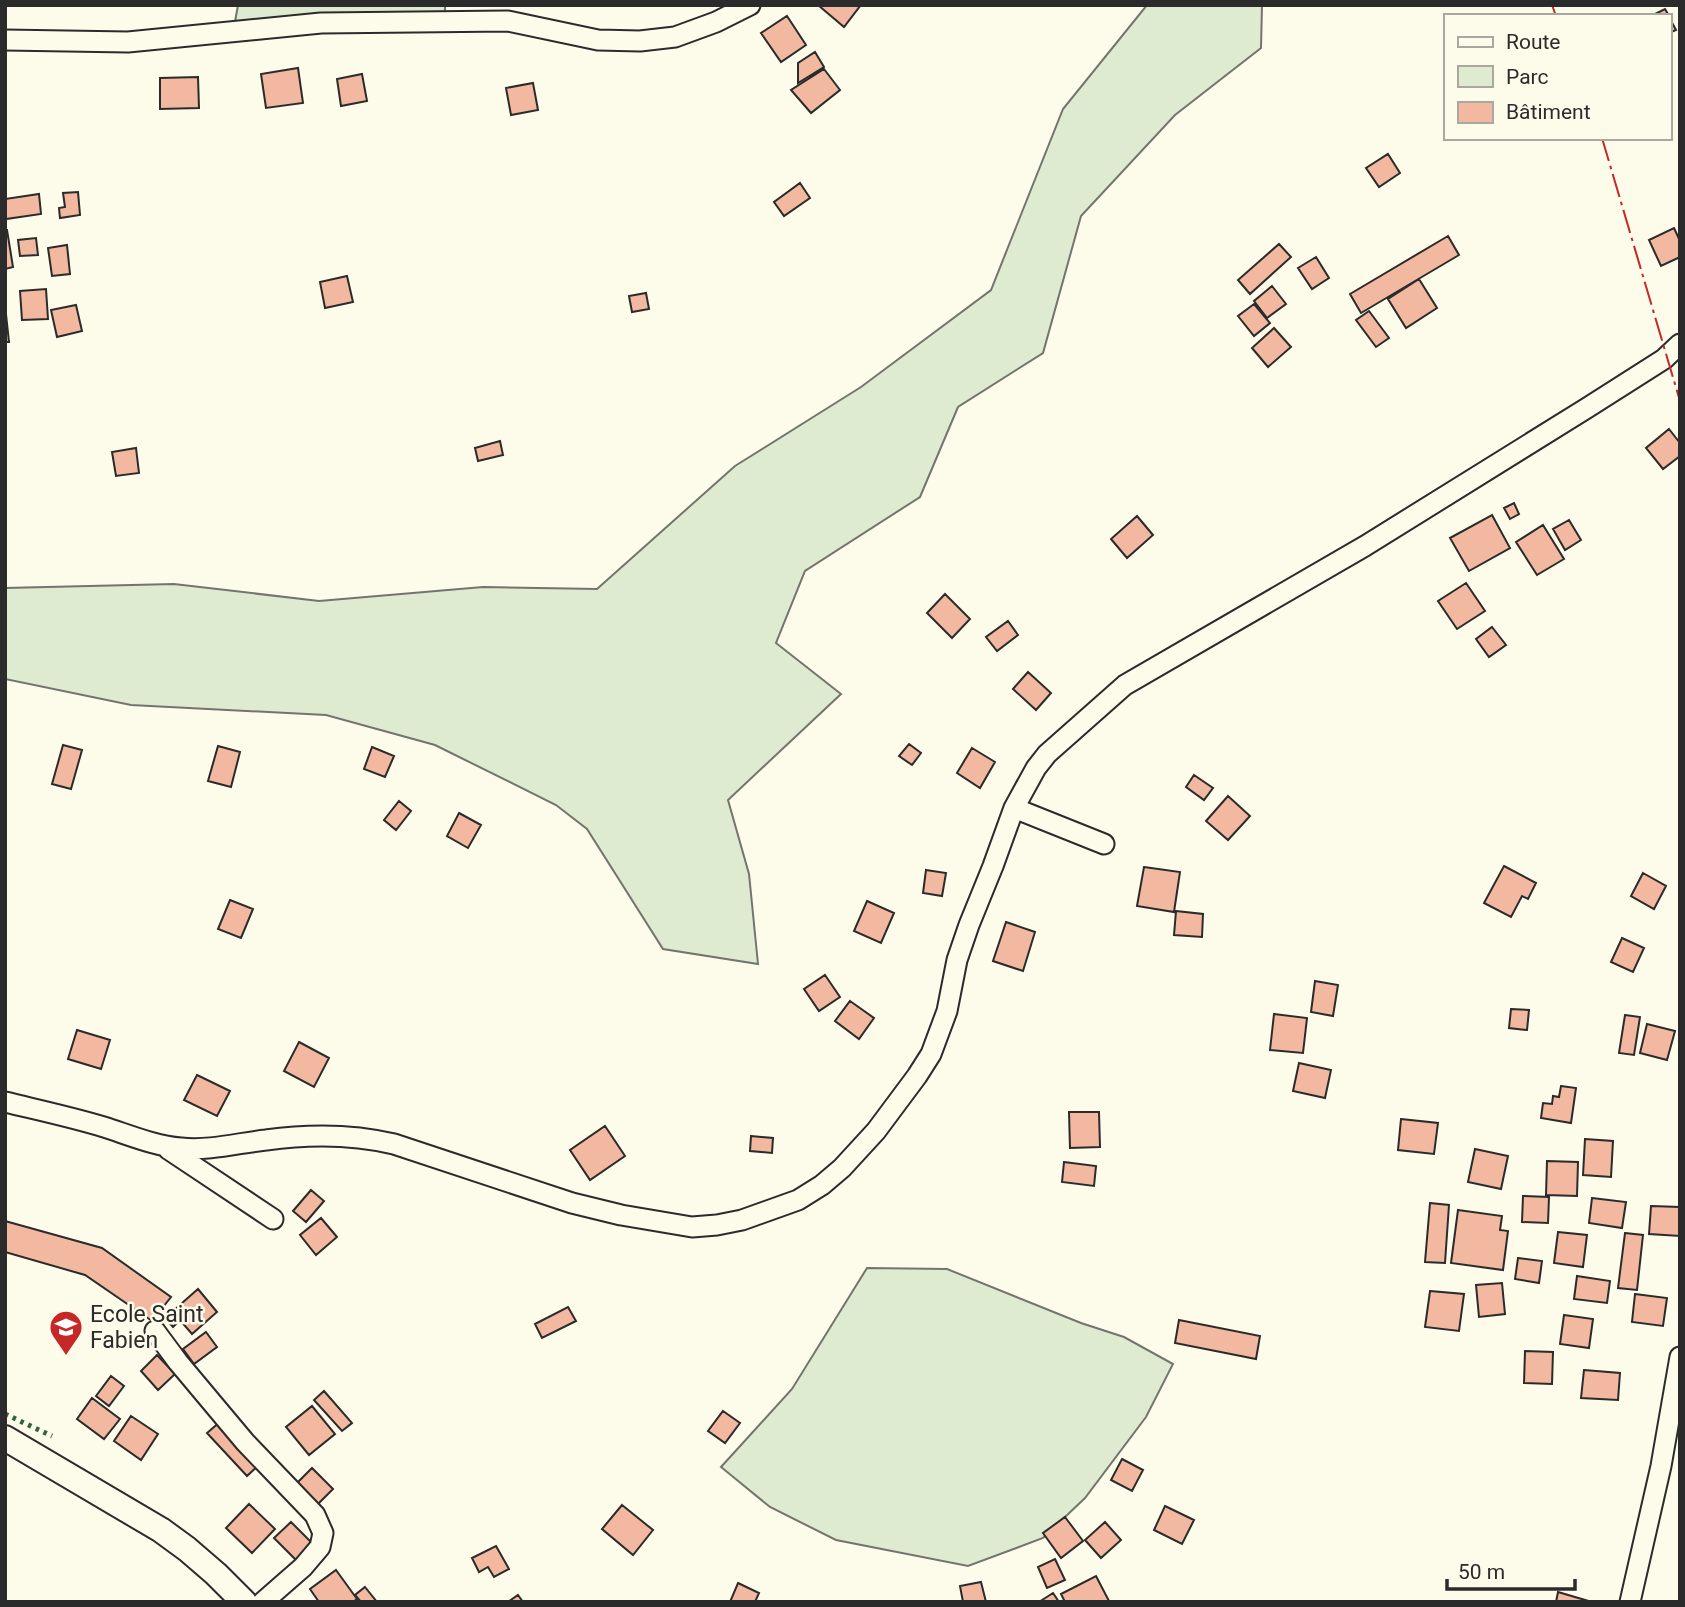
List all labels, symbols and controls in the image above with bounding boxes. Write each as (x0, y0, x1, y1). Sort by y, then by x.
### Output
legend (1444, 14, 1671, 140)
text: Route (1506, 30, 1561, 54)
text: Parc (1506, 65, 1548, 89)
text: Bâtiment (1506, 100, 1591, 124)
place label: Ecole Saint Fabien (90, 1301, 204, 1354)
school or university icon: Ecole Saint Fabien (47, 1308, 85, 1357)
scale bar (1447, 1548, 1575, 1592)
text: 50 m (1458, 1560, 1505, 1584)

